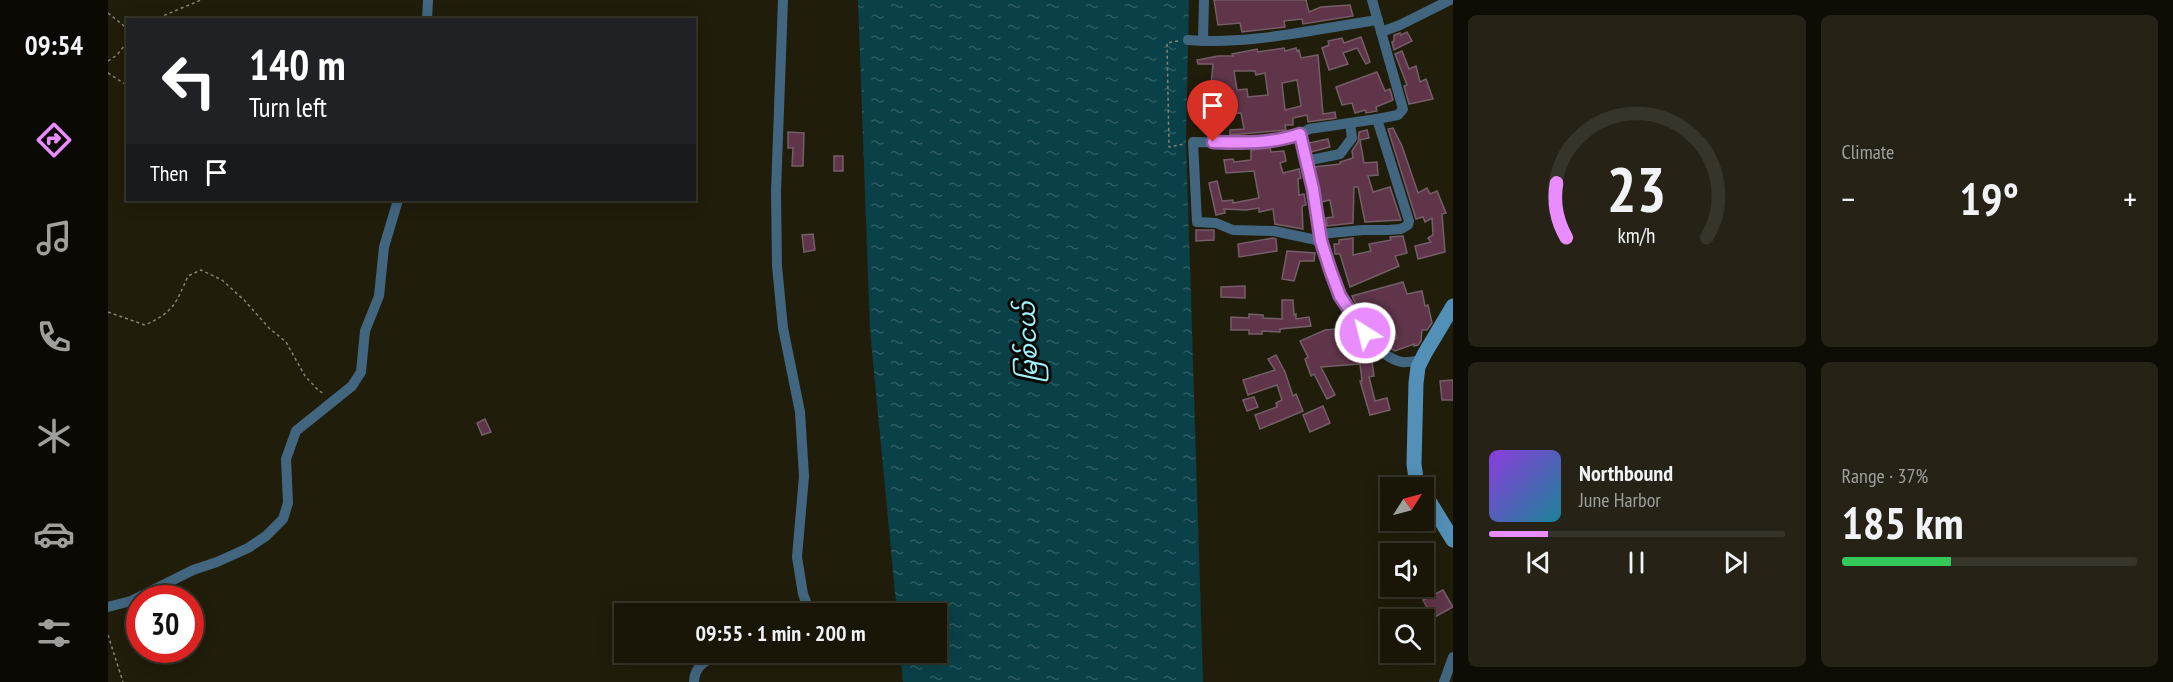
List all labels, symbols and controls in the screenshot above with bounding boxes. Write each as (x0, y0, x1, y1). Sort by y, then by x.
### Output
text: 09:54 (25, 28, 83, 62)
text: 140 m (249, 37, 346, 92)
icon: left (150, 42, 228, 120)
pin (1187, 80, 1238, 142)
icon: arrive (1196, 89, 1229, 122)
text: Turn left (249, 90, 327, 124)
icon: directions (33, 119, 75, 161)
text: Climate (1842, 139, 1894, 165)
text: 23 (1607, 148, 1667, 229)
icon: arrive (200, 156, 233, 189)
text: Then (150, 159, 188, 187)
text: 19° (1960, 169, 2019, 227)
text: − (1842, 177, 1855, 220)
text: + (2123, 177, 2137, 220)
icon: music (33, 217, 75, 259)
text: km/h (1618, 221, 1656, 249)
water label: မြစ်ငယ် (1010, 299, 1049, 383)
position arrow (1333, 301, 1397, 365)
icon: phone (33, 316, 75, 358)
icon: climate (33, 415, 75, 457)
text: Northbound (1579, 459, 1673, 487)
text: Range · 37% (1842, 463, 1928, 489)
north arrow (1380, 477, 1434, 531)
map controls (1380, 477, 1434, 663)
text: June Harbor (1579, 487, 1661, 513)
text: 185 km (1842, 493, 1964, 551)
icon: car (33, 513, 75, 555)
button: sound (1380, 543, 1434, 597)
icon: previous (1522, 546, 1555, 579)
icon: pause (1620, 546, 1653, 579)
icon: next (1719, 546, 1752, 579)
speed limit sign: 30 (126, 585, 204, 663)
button: search (1380, 609, 1434, 663)
icon: filters (33, 612, 75, 654)
text: 09:55 · 1 min · 200 m (695, 619, 866, 647)

